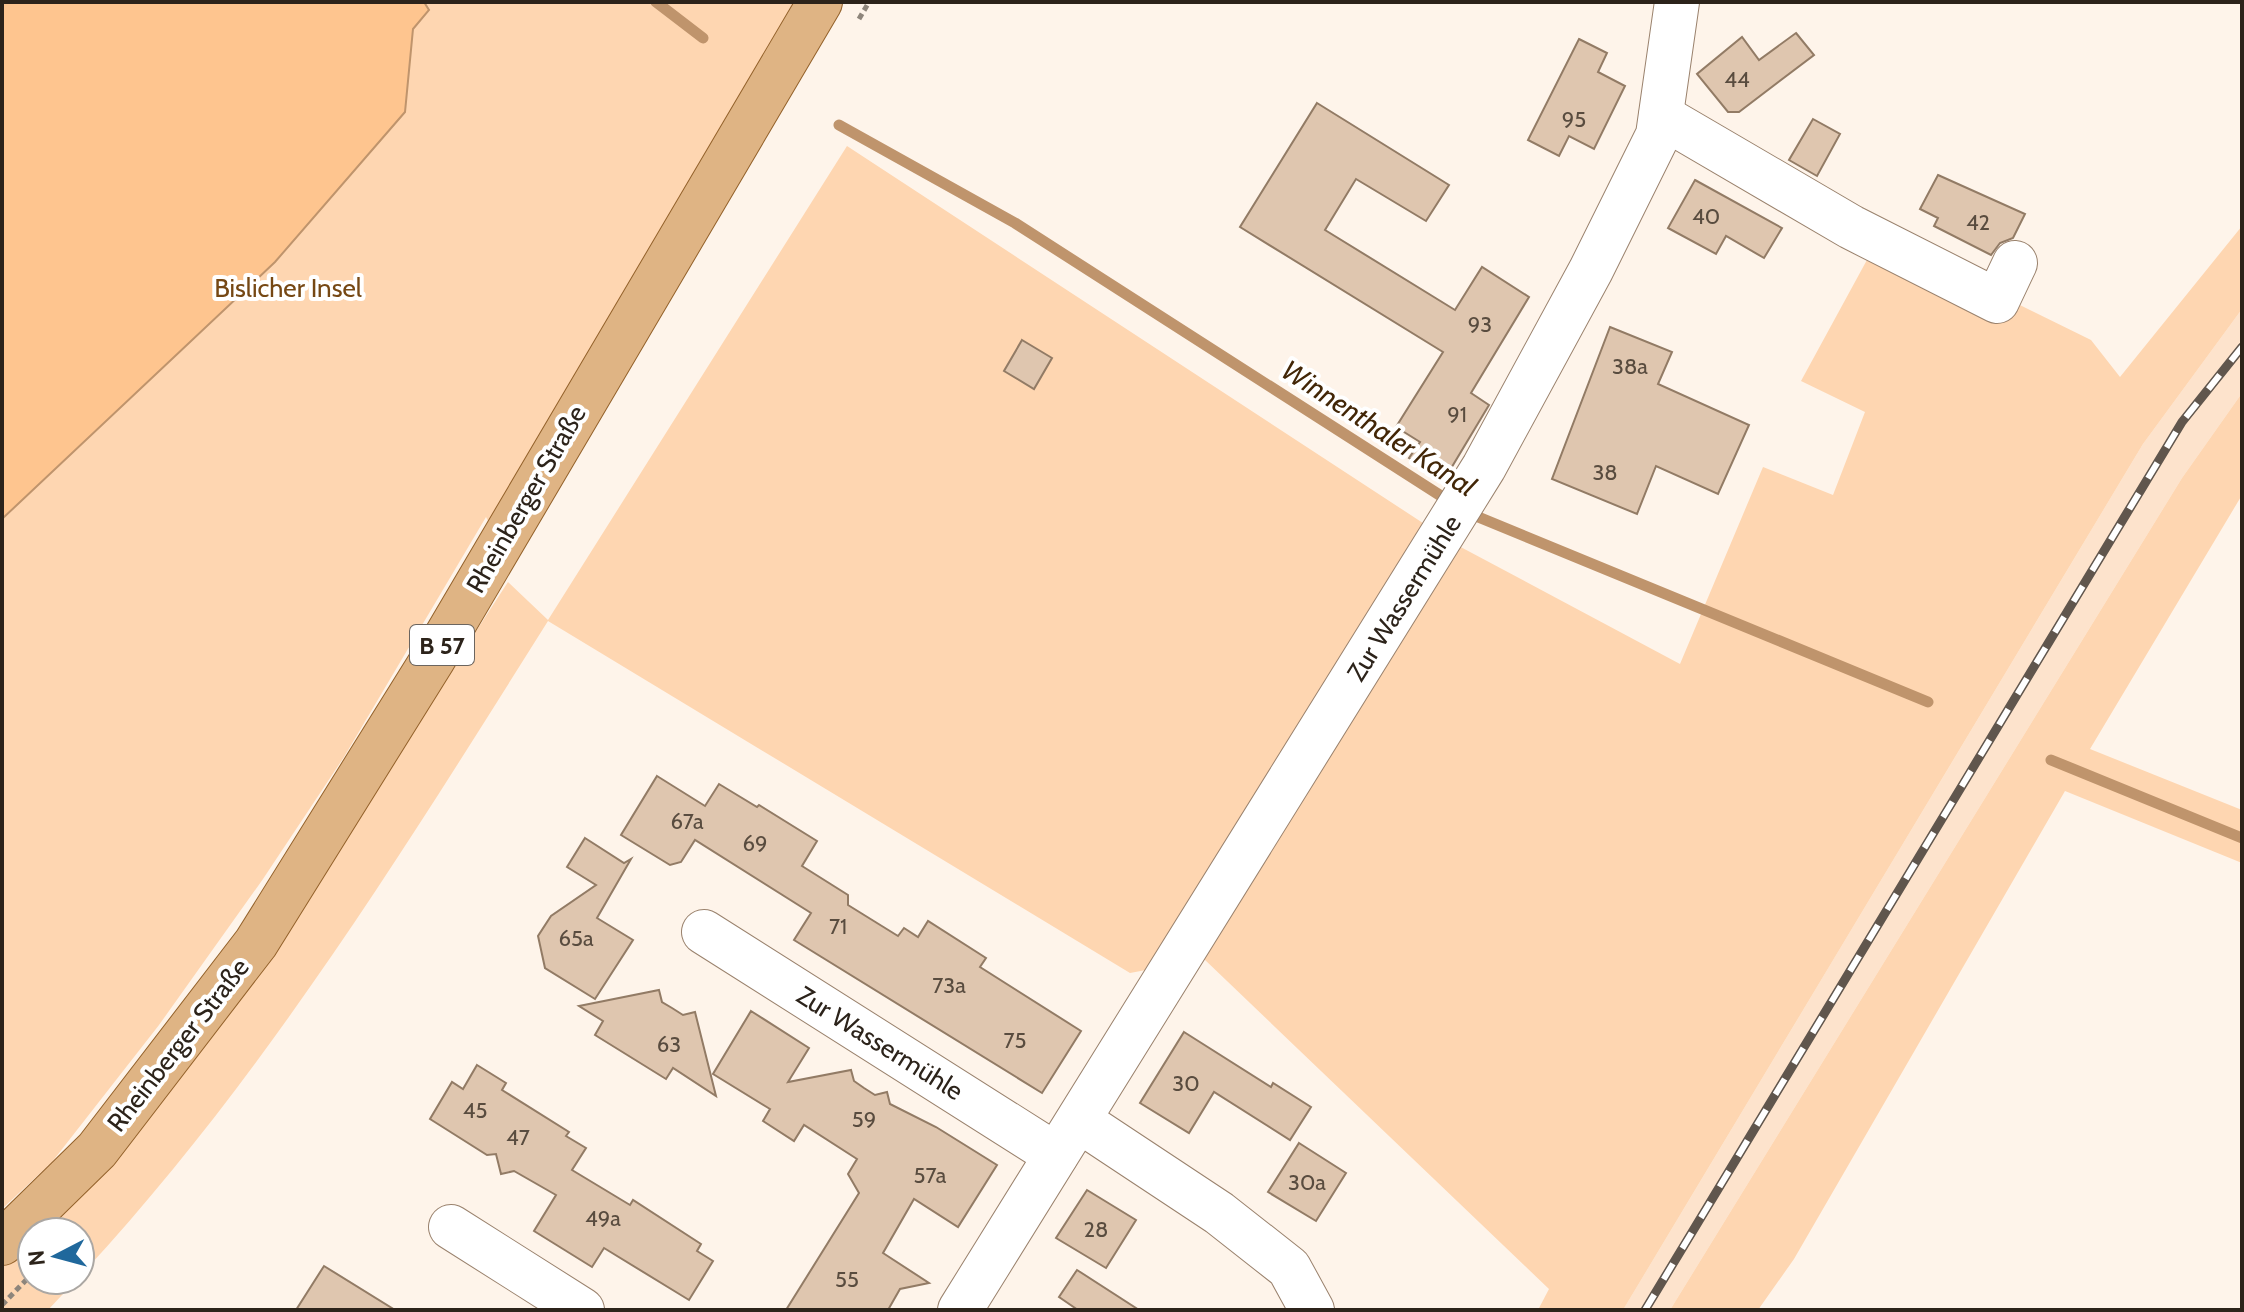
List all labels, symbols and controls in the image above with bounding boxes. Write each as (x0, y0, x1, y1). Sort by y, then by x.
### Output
house number: 44 (1724, 66, 1750, 93)
house number: 95 (1562, 106, 1586, 133)
house number: 40 (1692, 203, 1720, 230)
house number: 42 (1966, 209, 1990, 236)
park label: Bislicher Insel (214, 272, 362, 304)
house number: 93 (1468, 311, 1492, 338)
water label: Winnenthaler Kanal (1275, 352, 1483, 504)
house number: 38a (1612, 353, 1648, 380)
street label: Rheinberger Straße (459, 399, 593, 599)
house number: 91 (1447, 401, 1467, 428)
house number: 38 (1592, 459, 1618, 486)
street label: Zur Wassermühle (1340, 509, 1468, 687)
road number: B 57 (410, 625, 474, 665)
house number: 67a (670, 808, 704, 835)
house number: 69 (743, 830, 768, 857)
house number: 71 (829, 913, 847, 940)
house number: 65a (559, 925, 594, 952)
street label: Rheinberger Straße (100, 952, 256, 1138)
house number: 73a (932, 972, 966, 999)
street label: Zur Wassermühle (791, 979, 969, 1107)
house number: 75 (1004, 1027, 1026, 1054)
house number: 63 (657, 1031, 681, 1058)
house number: 30 (1172, 1070, 1200, 1097)
house number: 45 (463, 1097, 487, 1124)
house number: 59 (852, 1106, 876, 1133)
house number: 47 (506, 1124, 530, 1151)
house number: 57a (914, 1162, 947, 1189)
house number: 30a (1288, 1169, 1326, 1196)
house number: 49a (585, 1205, 621, 1232)
north arrow (16, 1216, 96, 1296)
house number: 28 (1084, 1216, 1108, 1243)
text: N (22, 1249, 51, 1267)
house number: 55 (835, 1266, 859, 1293)

